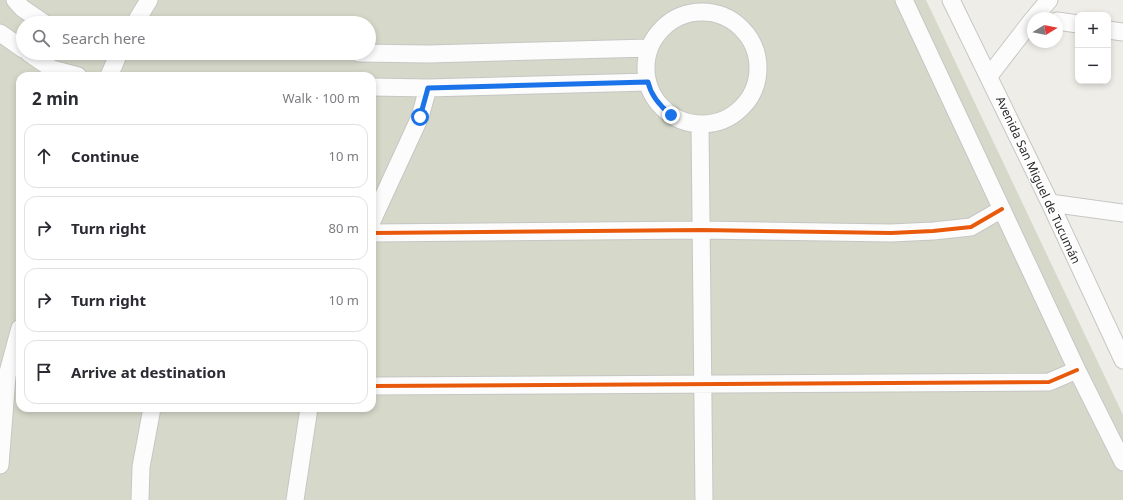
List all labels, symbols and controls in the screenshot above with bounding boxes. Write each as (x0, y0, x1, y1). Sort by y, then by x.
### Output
north arrow (1027, 12, 1063, 48)
map controls (1075, 12, 1111, 84)
button: + (1075, 12, 1111, 48)
search box (16, 16, 376, 60)
icon: search (30, 27, 52, 49)
text: Search here (62, 28, 145, 48)
button: − (1075, 48, 1111, 84)
text: 2 min (32, 87, 79, 110)
text: Walk · 100 m (282, 89, 360, 107)
street label: Avenida San Miguel de Tucumán (992, 93, 1085, 266)
route end (662, 106, 680, 124)
route start (411, 108, 429, 126)
icon: ahead (33, 145, 55, 167)
text: Continue (71, 146, 139, 166)
text: 10 m (329, 147, 359, 165)
icon: right (33, 217, 55, 239)
text: Turn right (71, 218, 146, 238)
text: 80 m (329, 219, 359, 237)
icon: right (33, 289, 55, 311)
text: Turn right (71, 290, 146, 310)
text: 10 m (329, 291, 359, 309)
icon: arrive (33, 361, 55, 383)
text: Arrive at destination (71, 362, 226, 382)

